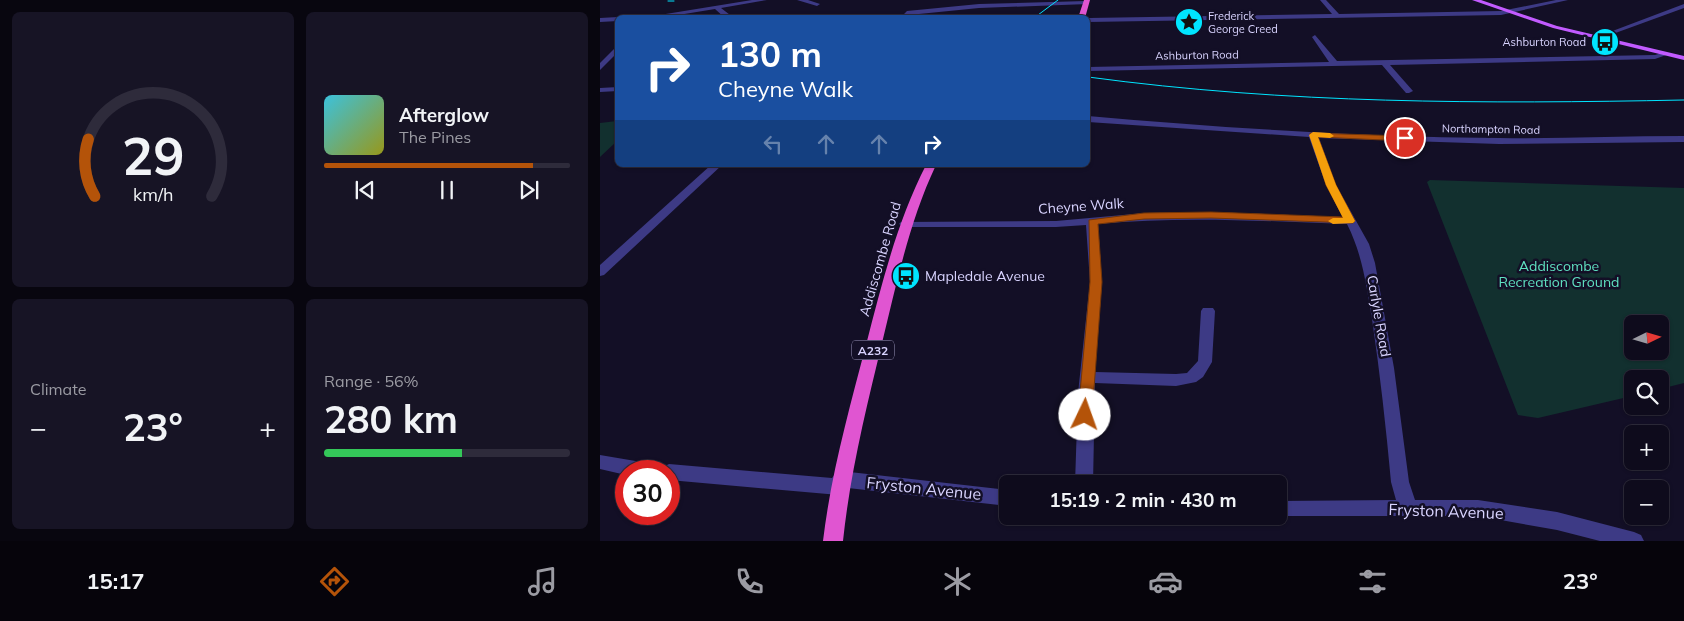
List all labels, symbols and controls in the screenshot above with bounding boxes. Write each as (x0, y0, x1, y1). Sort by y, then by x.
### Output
place icon: Frederick George Creed (1174, 7, 1204, 37)
place label: Frederick George Creed (1208, 9, 1278, 36)
bus stop icon: Ashburton Road (1590, 27, 1620, 57)
text: 130 m (718, 32, 822, 76)
icon: right (635, 35, 700, 100)
place label: Ashburton Road (1502, 35, 1586, 49)
street label: Ashburton Road (1155, 47, 1239, 63)
text: Cheyne Walk (718, 75, 853, 103)
text: Afterglow (399, 103, 489, 127)
pin (1384, 117, 1426, 159)
street label: Northampton Road (1442, 121, 1540, 137)
text: 29 (122, 123, 184, 188)
icon: arrive (1391, 124, 1419, 152)
text: The Pines (399, 127, 471, 147)
icon: left (759, 130, 787, 158)
icon: ahead (812, 130, 840, 158)
icon: ahead (865, 130, 893, 158)
icon: right (918, 130, 946, 158)
icon: previous (351, 176, 379, 204)
icon: pause (433, 176, 461, 204)
icon: next (515, 176, 543, 204)
text: km/h (133, 183, 173, 205)
street label: Cheyne Walk (1038, 194, 1125, 218)
street label: Addiscombe Road (855, 200, 905, 318)
park label: Addiscombe Recreation Ground (1498, 257, 1620, 291)
bus stop icon: Mapledale Avenue (891, 261, 921, 291)
place label: Mapledale Avenue (925, 267, 1045, 285)
street label: Carlyle Road (1363, 274, 1395, 358)
north arrow (1624, 315, 1669, 360)
map controls (1624, 315, 1669, 525)
road number: A232 (852, 340, 894, 360)
button: search (1624, 370, 1669, 415)
text: Range · 56% (324, 371, 419, 391)
text: Climate (30, 379, 86, 399)
position arrow (1058, 388, 1110, 440)
text: 280 km (324, 395, 458, 443)
text: 23° (123, 403, 183, 451)
text: − (30, 410, 47, 445)
text: + (259, 410, 276, 445)
button: + (1624, 425, 1669, 470)
speed limit sign: 30 (615, 460, 680, 525)
street label: Fryston Avenue (866, 472, 982, 504)
button: − (1624, 480, 1669, 525)
text: 15:19 · 2 min · 430 m (1049, 488, 1237, 512)
street label: Fryston Avenue (1388, 499, 1504, 523)
icon: directions (317, 564, 352, 599)
icon: music (525, 564, 560, 599)
icon: phone (732, 564, 767, 599)
icon: climate (940, 564, 975, 599)
icon: car (1148, 564, 1183, 599)
icon: filters (1355, 564, 1390, 599)
text: 15:17 (86, 567, 145, 595)
text: 23° (1563, 567, 1598, 595)

